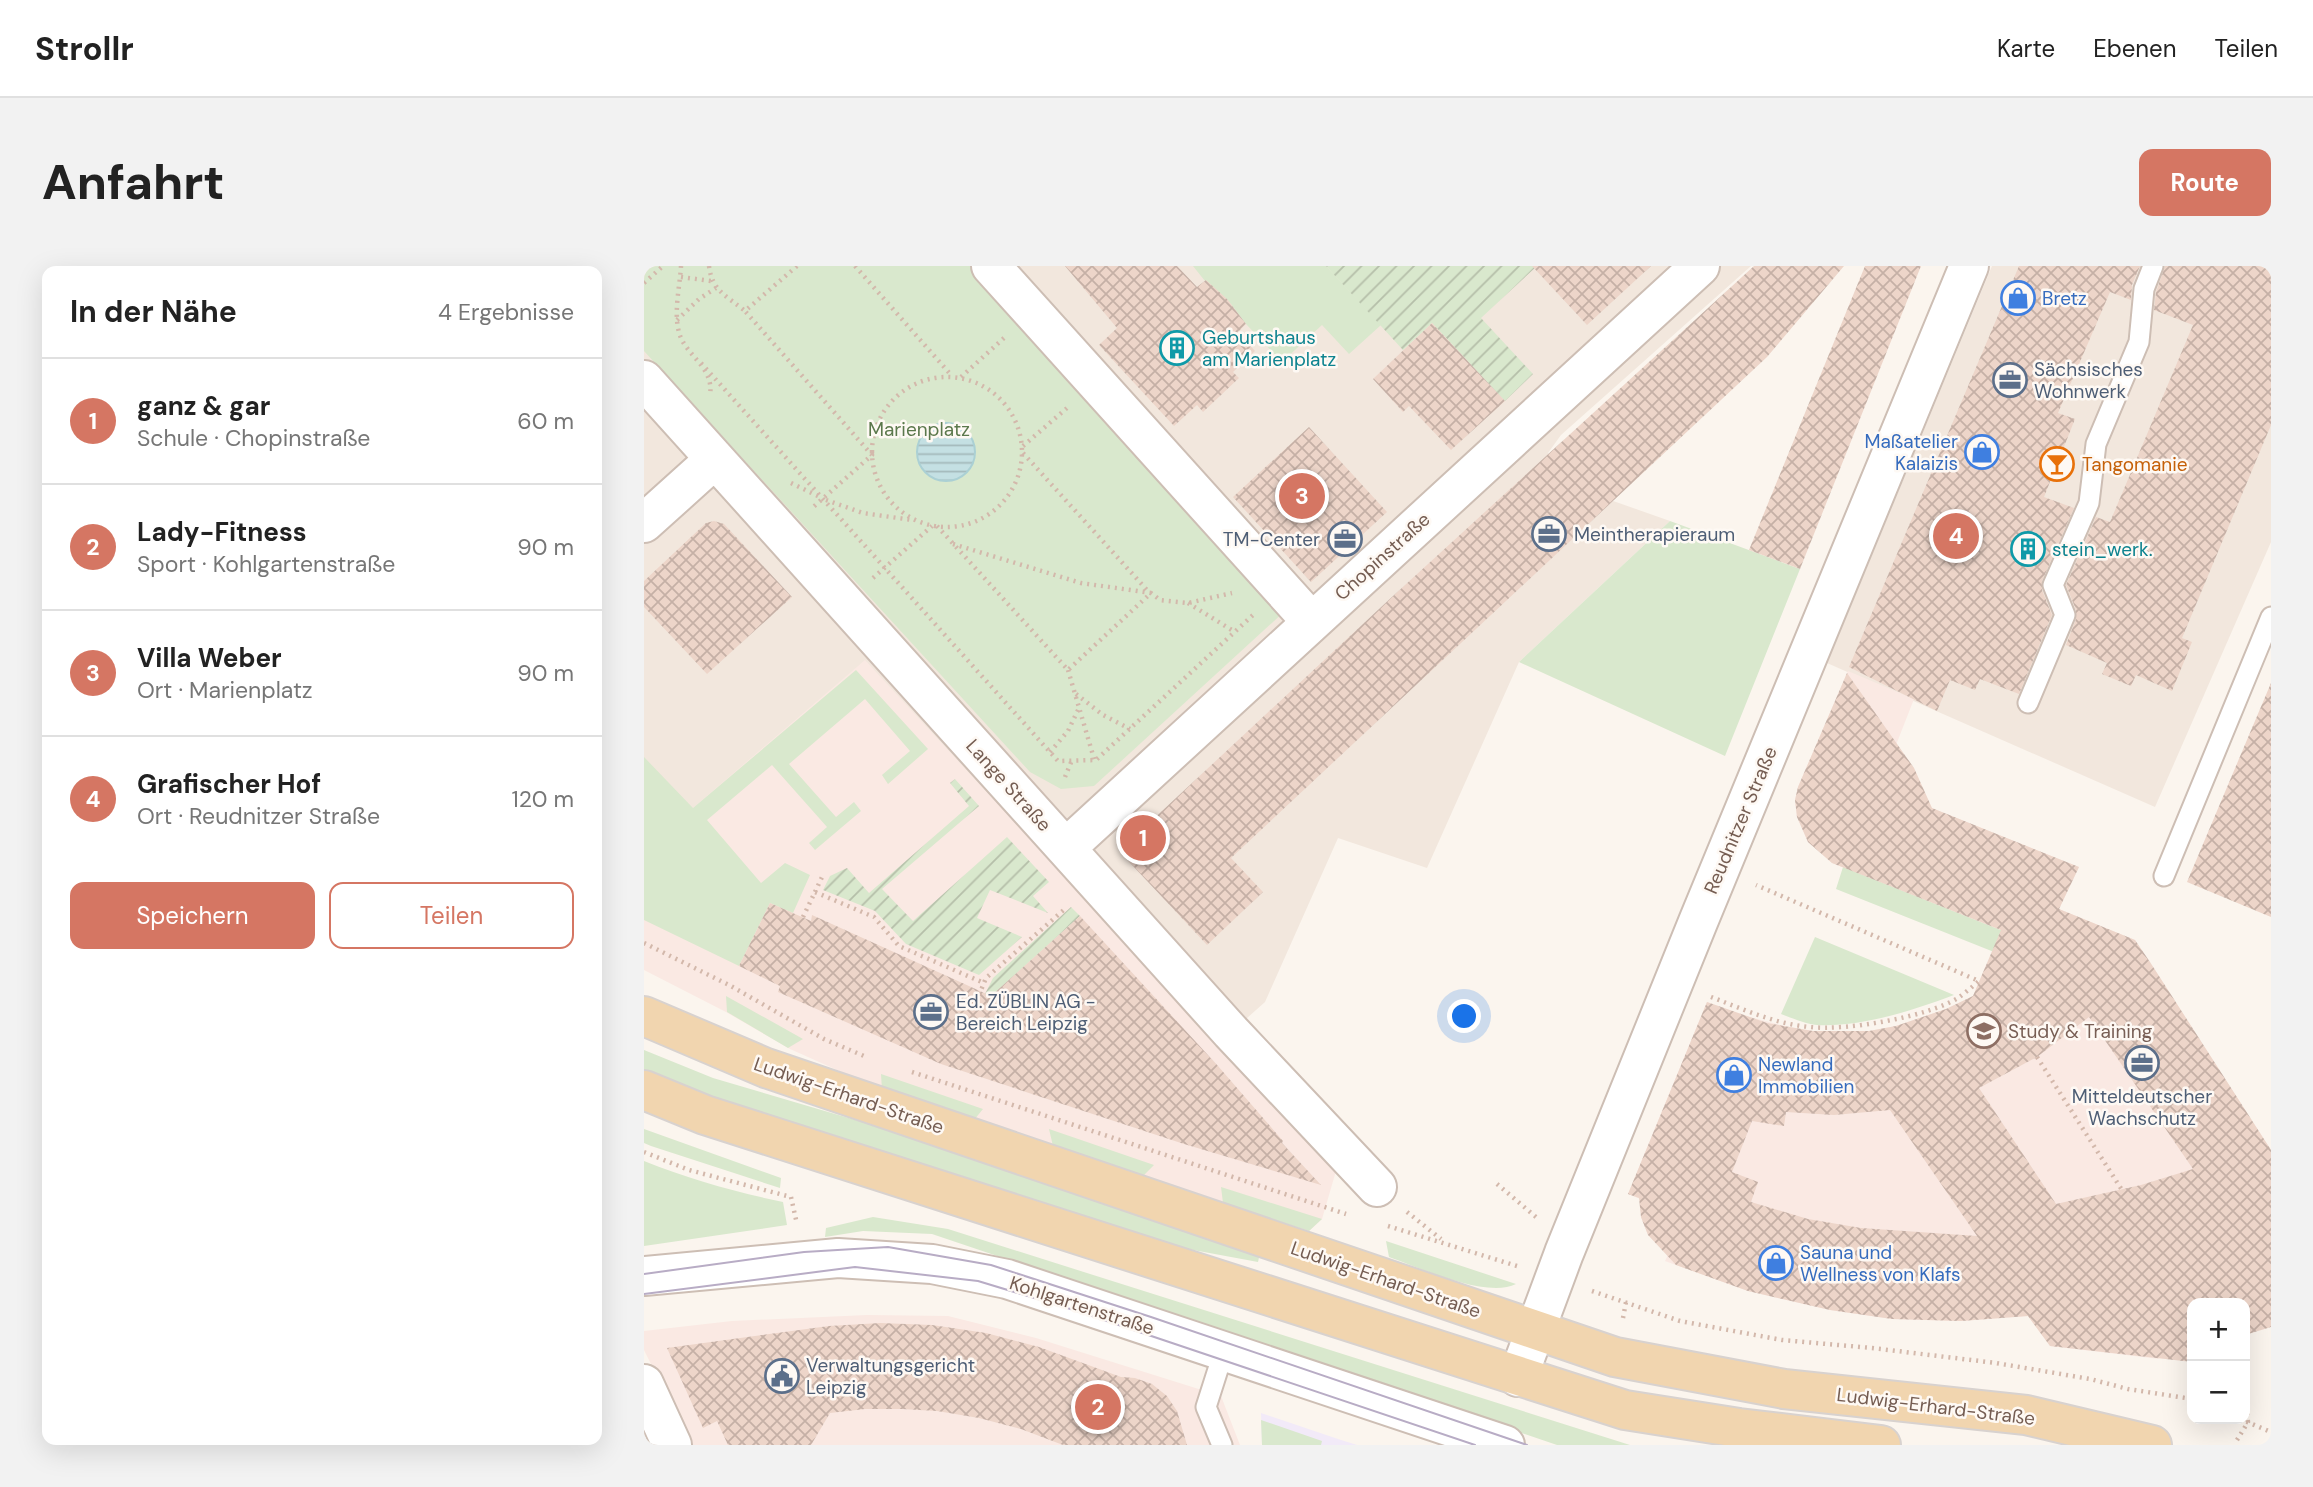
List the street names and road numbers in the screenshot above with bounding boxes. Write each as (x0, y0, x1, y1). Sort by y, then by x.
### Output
street label: Chopinstraße (1329, 507, 1435, 606)
street label: Lange Straße (960, 734, 1057, 837)
street label: Reudnitzer Straße (1698, 743, 1783, 898)
street label: Ludwig-Erhard-Straße (750, 1051, 947, 1140)
street label: Ludwig-Erhard-Straße (1287, 1235, 1484, 1324)
street label: Kohlgartenstraße (1006, 1270, 1157, 1341)
street label: Ludwig-Erhard-Straße (1835, 1382, 2036, 1431)

